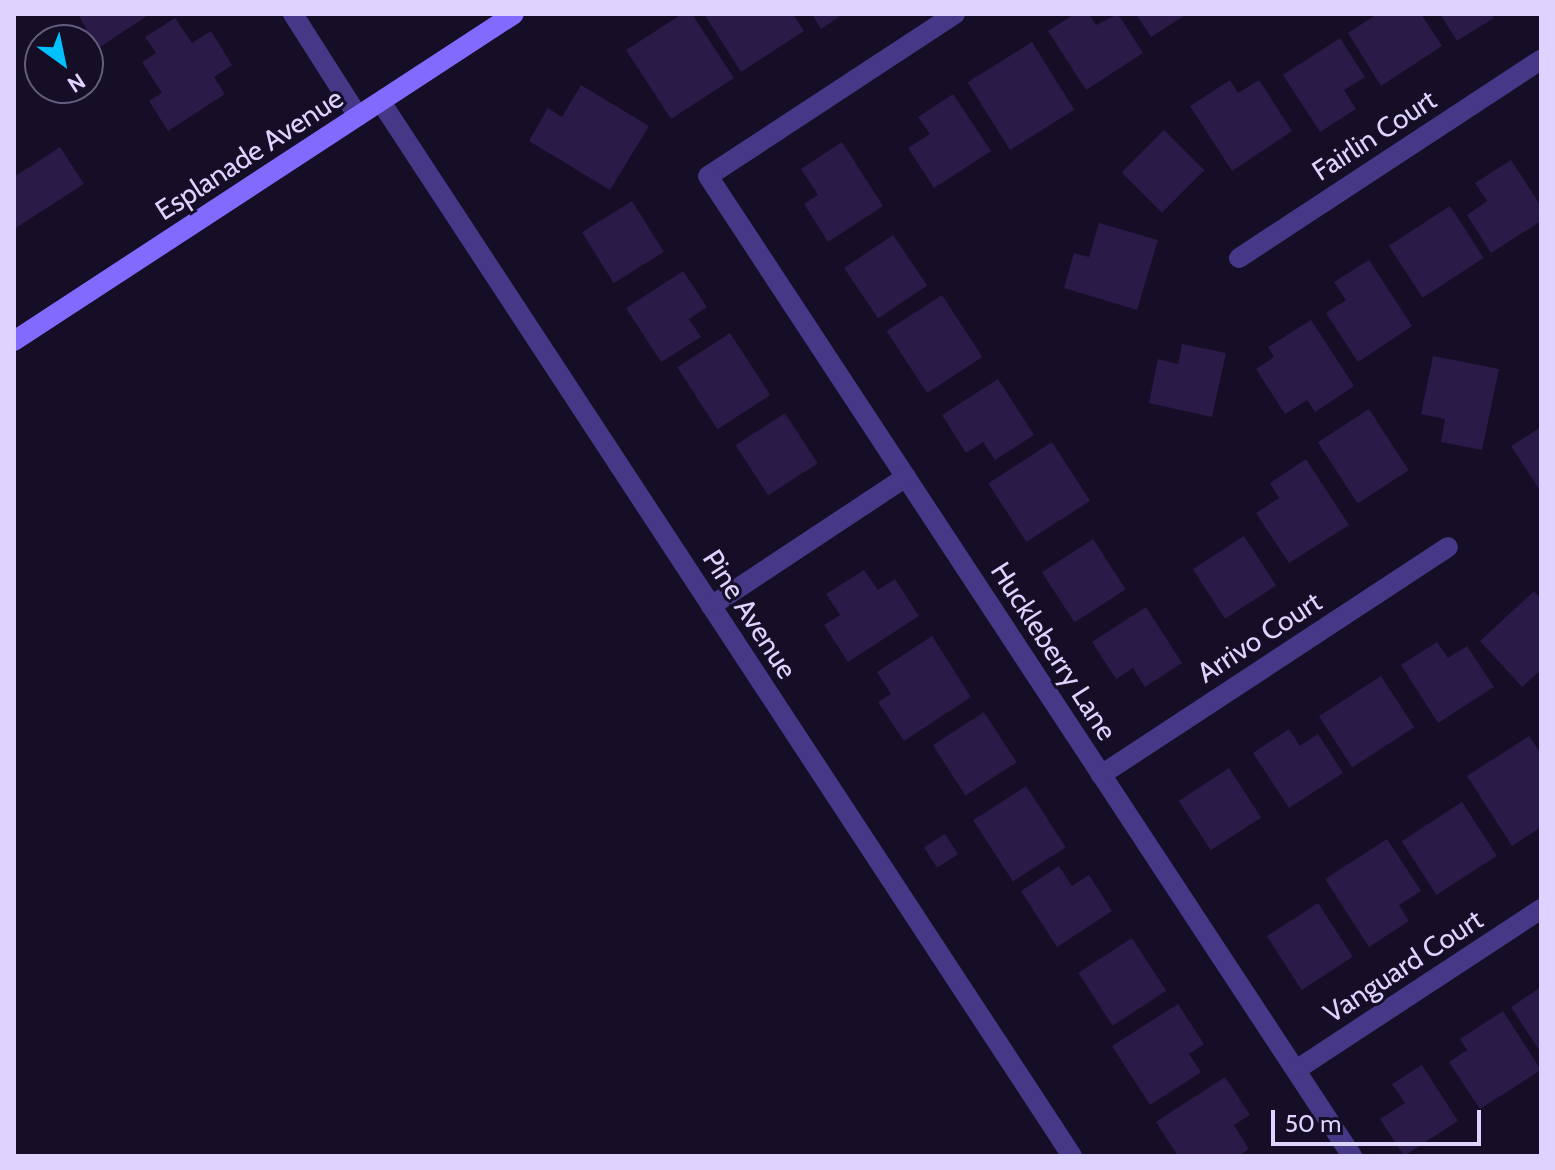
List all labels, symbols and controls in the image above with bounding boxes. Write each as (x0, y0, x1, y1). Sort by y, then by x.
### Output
north arrow (24, 24, 104, 104)
text: N (62, 67, 90, 98)
street label: Esplanade Avenue (149, 81, 349, 227)
street label: Fairlin Court (1306, 83, 1442, 187)
street label: Pine Avenue (696, 543, 804, 685)
street label: Huckleberry Lane (984, 556, 1124, 746)
street label: Arrivo Court (1191, 584, 1327, 690)
street label: Vanguard Court (1317, 902, 1489, 1030)
scale bar (1275, 1094, 1485, 1144)
text: 50 m (1285, 1109, 1341, 1138)

